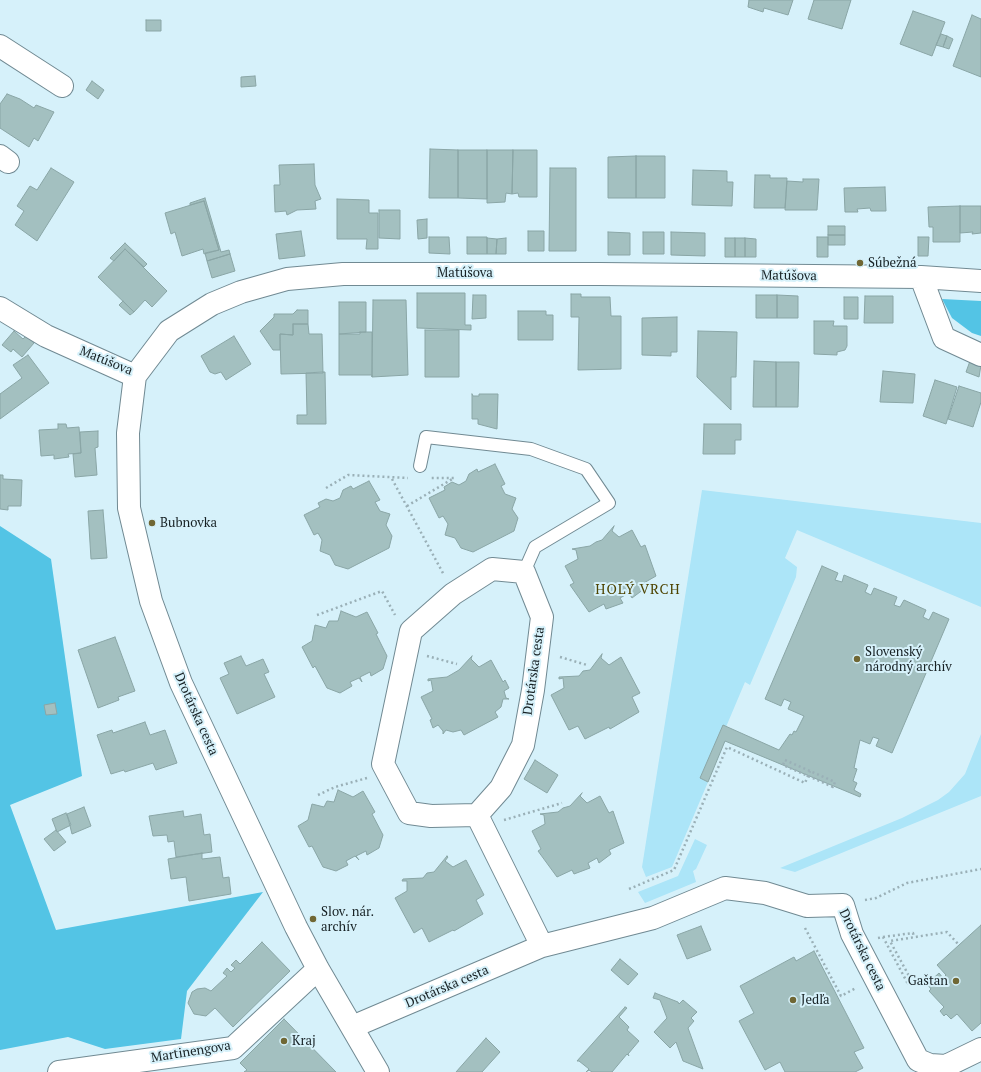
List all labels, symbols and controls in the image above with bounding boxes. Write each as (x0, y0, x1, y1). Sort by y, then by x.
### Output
place label: Súbežná (868, 255, 917, 271)
marker: Súbežná (855, 258, 865, 268)
street label: Matúšova (437, 265, 493, 281)
street label: Matúšova (761, 268, 817, 284)
street label: Matúšova (77, 343, 135, 379)
place label: Bubnovka (160, 515, 217, 531)
marker: Bubnovka (147, 518, 157, 528)
district label: HOLÝ VRCH (595, 582, 681, 598)
street label: Drotárska cesta (520, 626, 548, 716)
place label: Slovenský národný archív (865, 644, 952, 675)
marker: Slovenský národný archív (852, 654, 862, 664)
street label: Drotárska cesta (171, 670, 221, 758)
place label: Slov. nár. archív (321, 904, 374, 935)
street label: Drotárska cesta (835, 907, 889, 993)
marker: Slov. nár. archív (308, 914, 318, 924)
street label: Drotárska cesta (403, 962, 491, 1012)
place label: Gaštan (908, 973, 948, 989)
marker: Gaštan (951, 976, 961, 986)
place label: Jedľa (801, 992, 830, 1008)
marker: Jedľa (788, 995, 798, 1005)
place label: Kraj (292, 1033, 316, 1049)
marker: Kraj (279, 1036, 289, 1046)
street label: Martinengova (150, 1038, 232, 1066)

